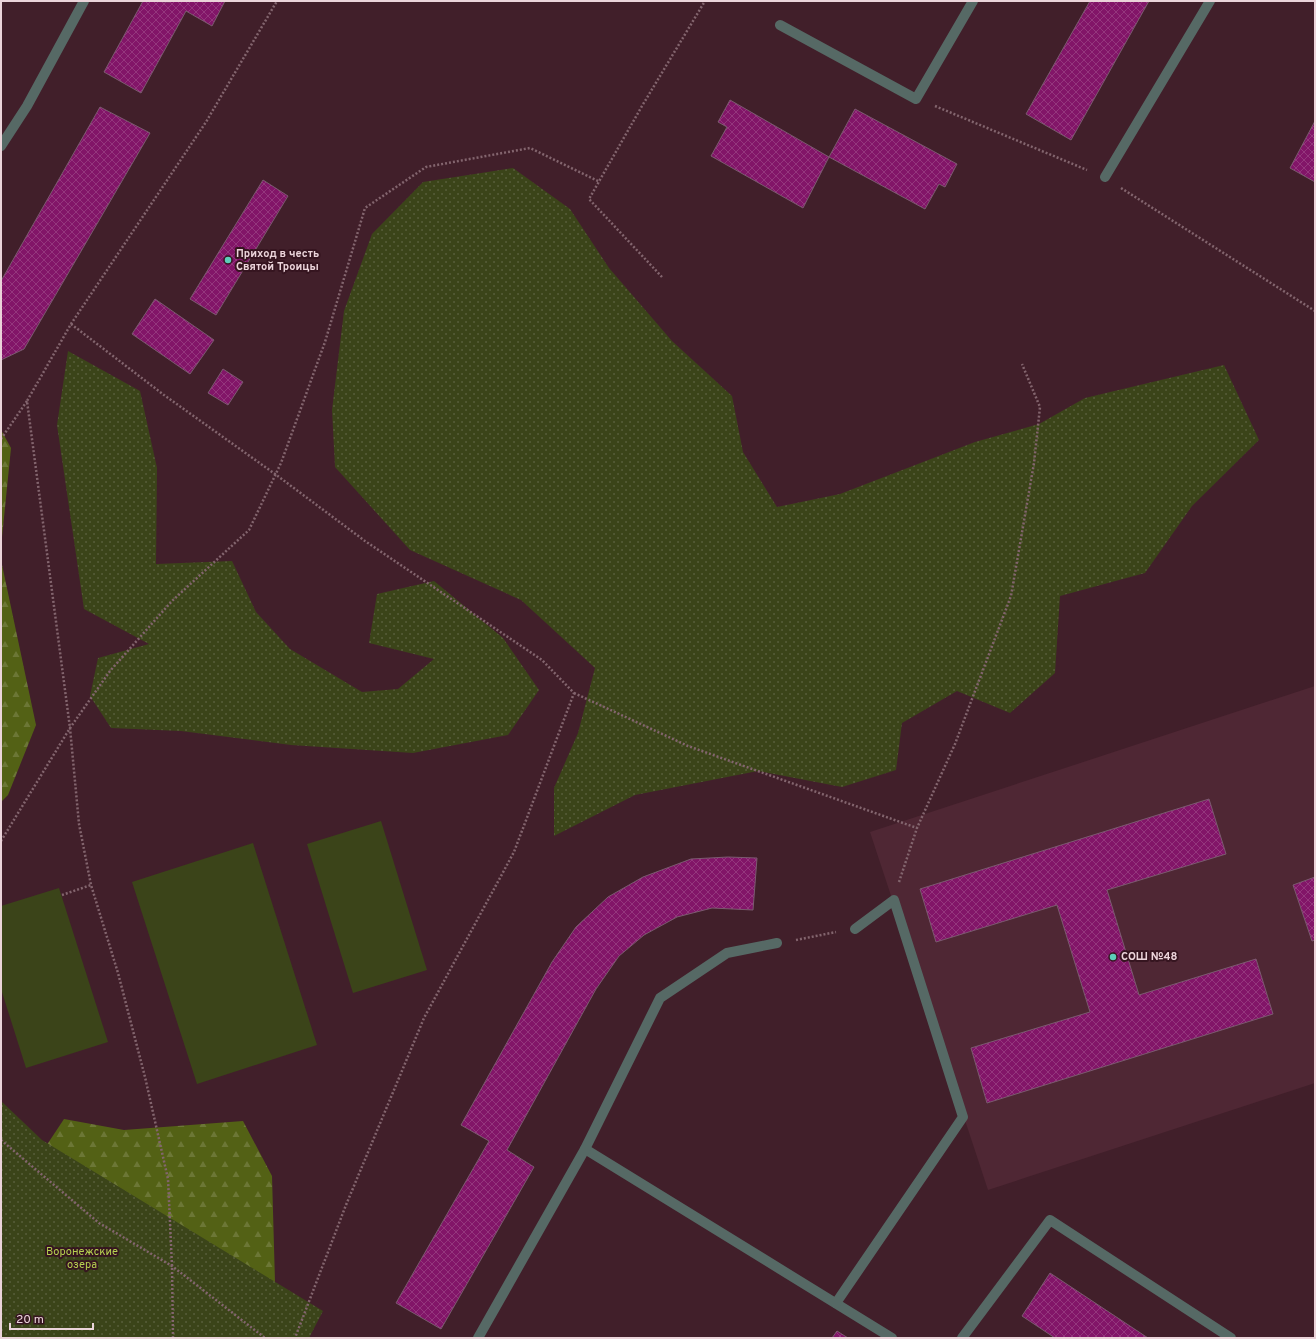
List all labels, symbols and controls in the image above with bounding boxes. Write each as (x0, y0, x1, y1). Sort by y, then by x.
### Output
place label: Приход в честь Святой Троицы (236, 247, 319, 274)
marker: Приход в честь Святой Троицы (223, 255, 233, 265)
place label: СОШ №48 (1121, 950, 1177, 964)
marker: СОШ №48 (1108, 952, 1118, 962)
park label: Воронежские озера (46, 1245, 118, 1272)
scale bar (10, 1305, 93, 1331)
text: 20 m (16, 1312, 44, 1328)

